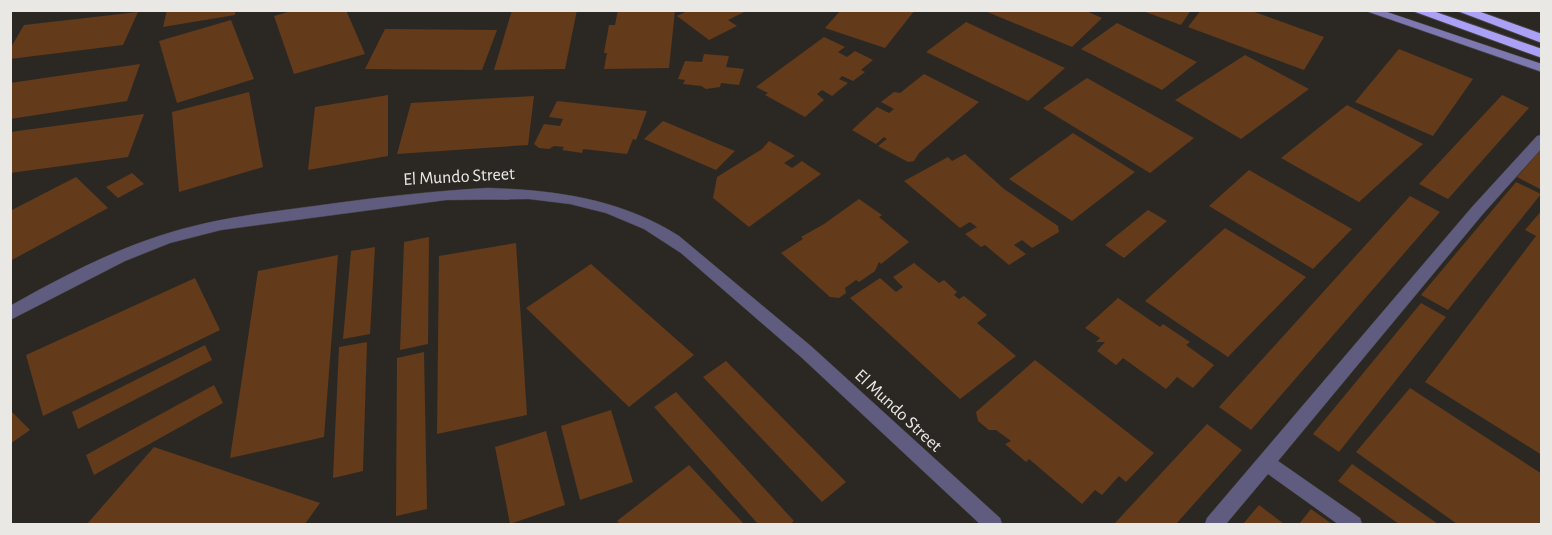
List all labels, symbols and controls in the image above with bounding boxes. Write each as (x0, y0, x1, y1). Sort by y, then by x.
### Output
street label: El Mundo Street (403, 165, 516, 189)
street label: El Mundo Street (851, 366, 945, 456)

